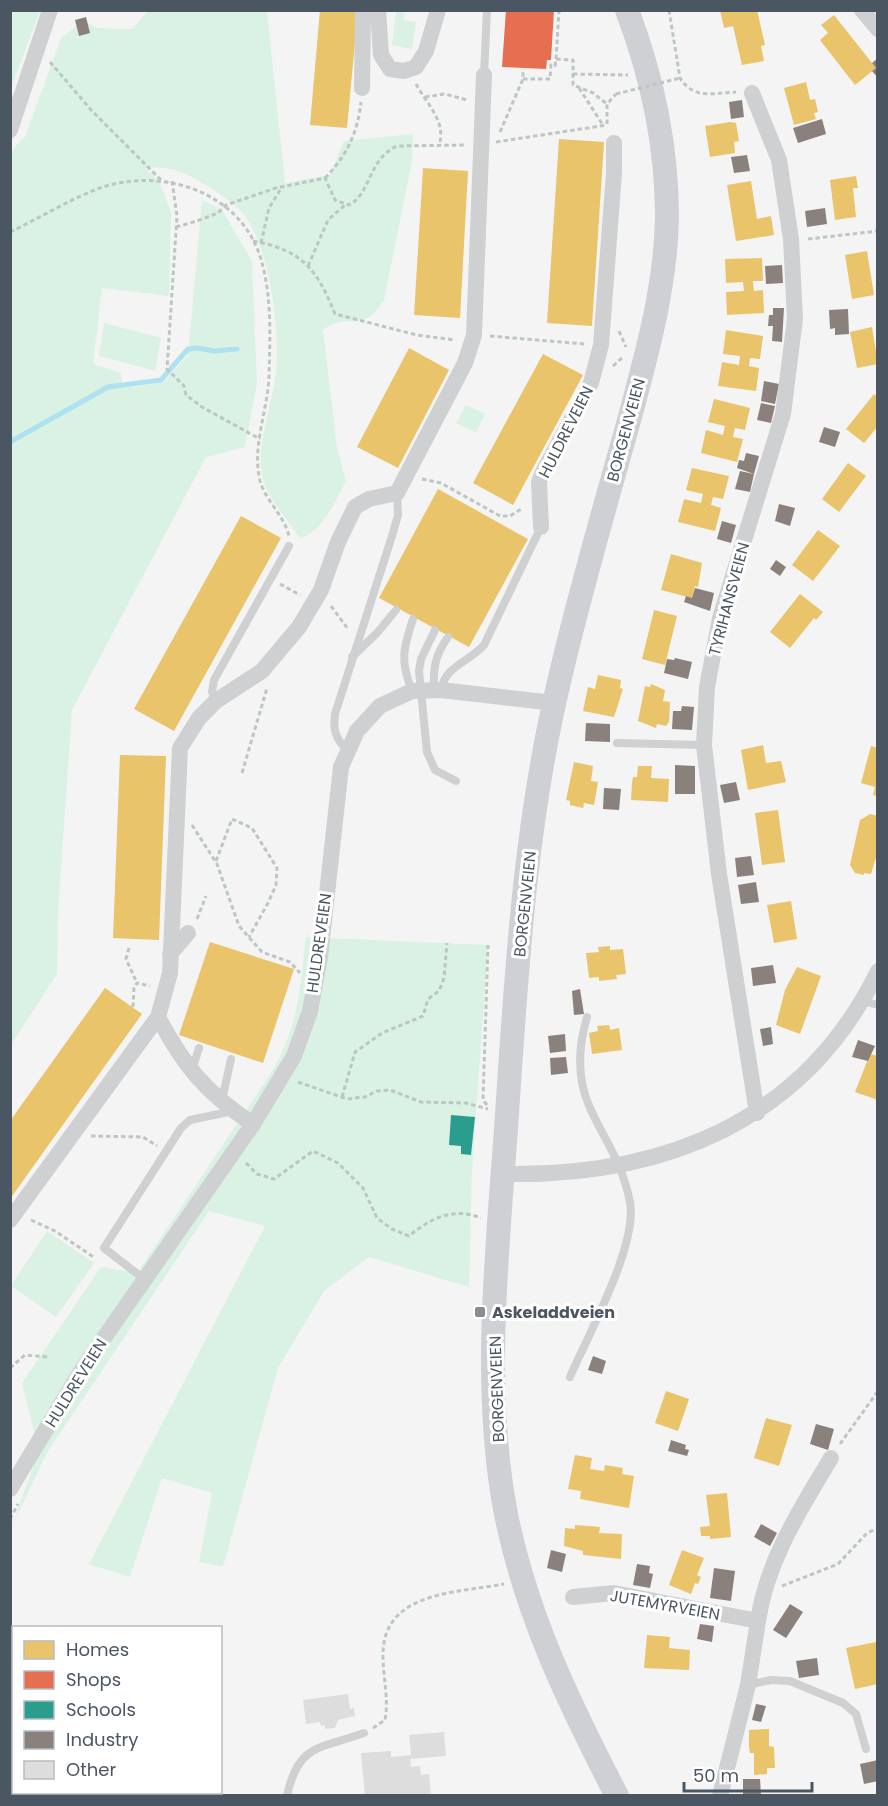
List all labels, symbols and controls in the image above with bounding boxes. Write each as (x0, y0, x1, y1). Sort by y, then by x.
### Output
street label: BORGENVEIEN (601, 376, 651, 484)
street label: HULDREVEIEN (533, 382, 599, 482)
street label: TYRIHANSVEIEN (703, 540, 755, 658)
street label: BORGENVEIEN (508, 850, 542, 958)
street label: HULDREVEIEN (301, 892, 337, 994)
place label: Askeladdveien (492, 1301, 615, 1324)
marker: Askeladdveien (473, 1305, 487, 1319)
street label: HULDREVEIEN (40, 1334, 112, 1432)
street label: BORGENVEIEN (484, 1335, 510, 1443)
street label: JUTEMYRVEIEN (608, 1584, 722, 1626)
legend (12, 1626, 222, 1794)
text: Homes (66, 1637, 129, 1662)
text: Shops (66, 1667, 121, 1692)
text: Schools (66, 1697, 136, 1722)
text: Industry (66, 1727, 138, 1752)
scale bar (684, 1755, 812, 1793)
text: Other (66, 1757, 116, 1782)
text: 50 m (693, 1763, 739, 1788)

